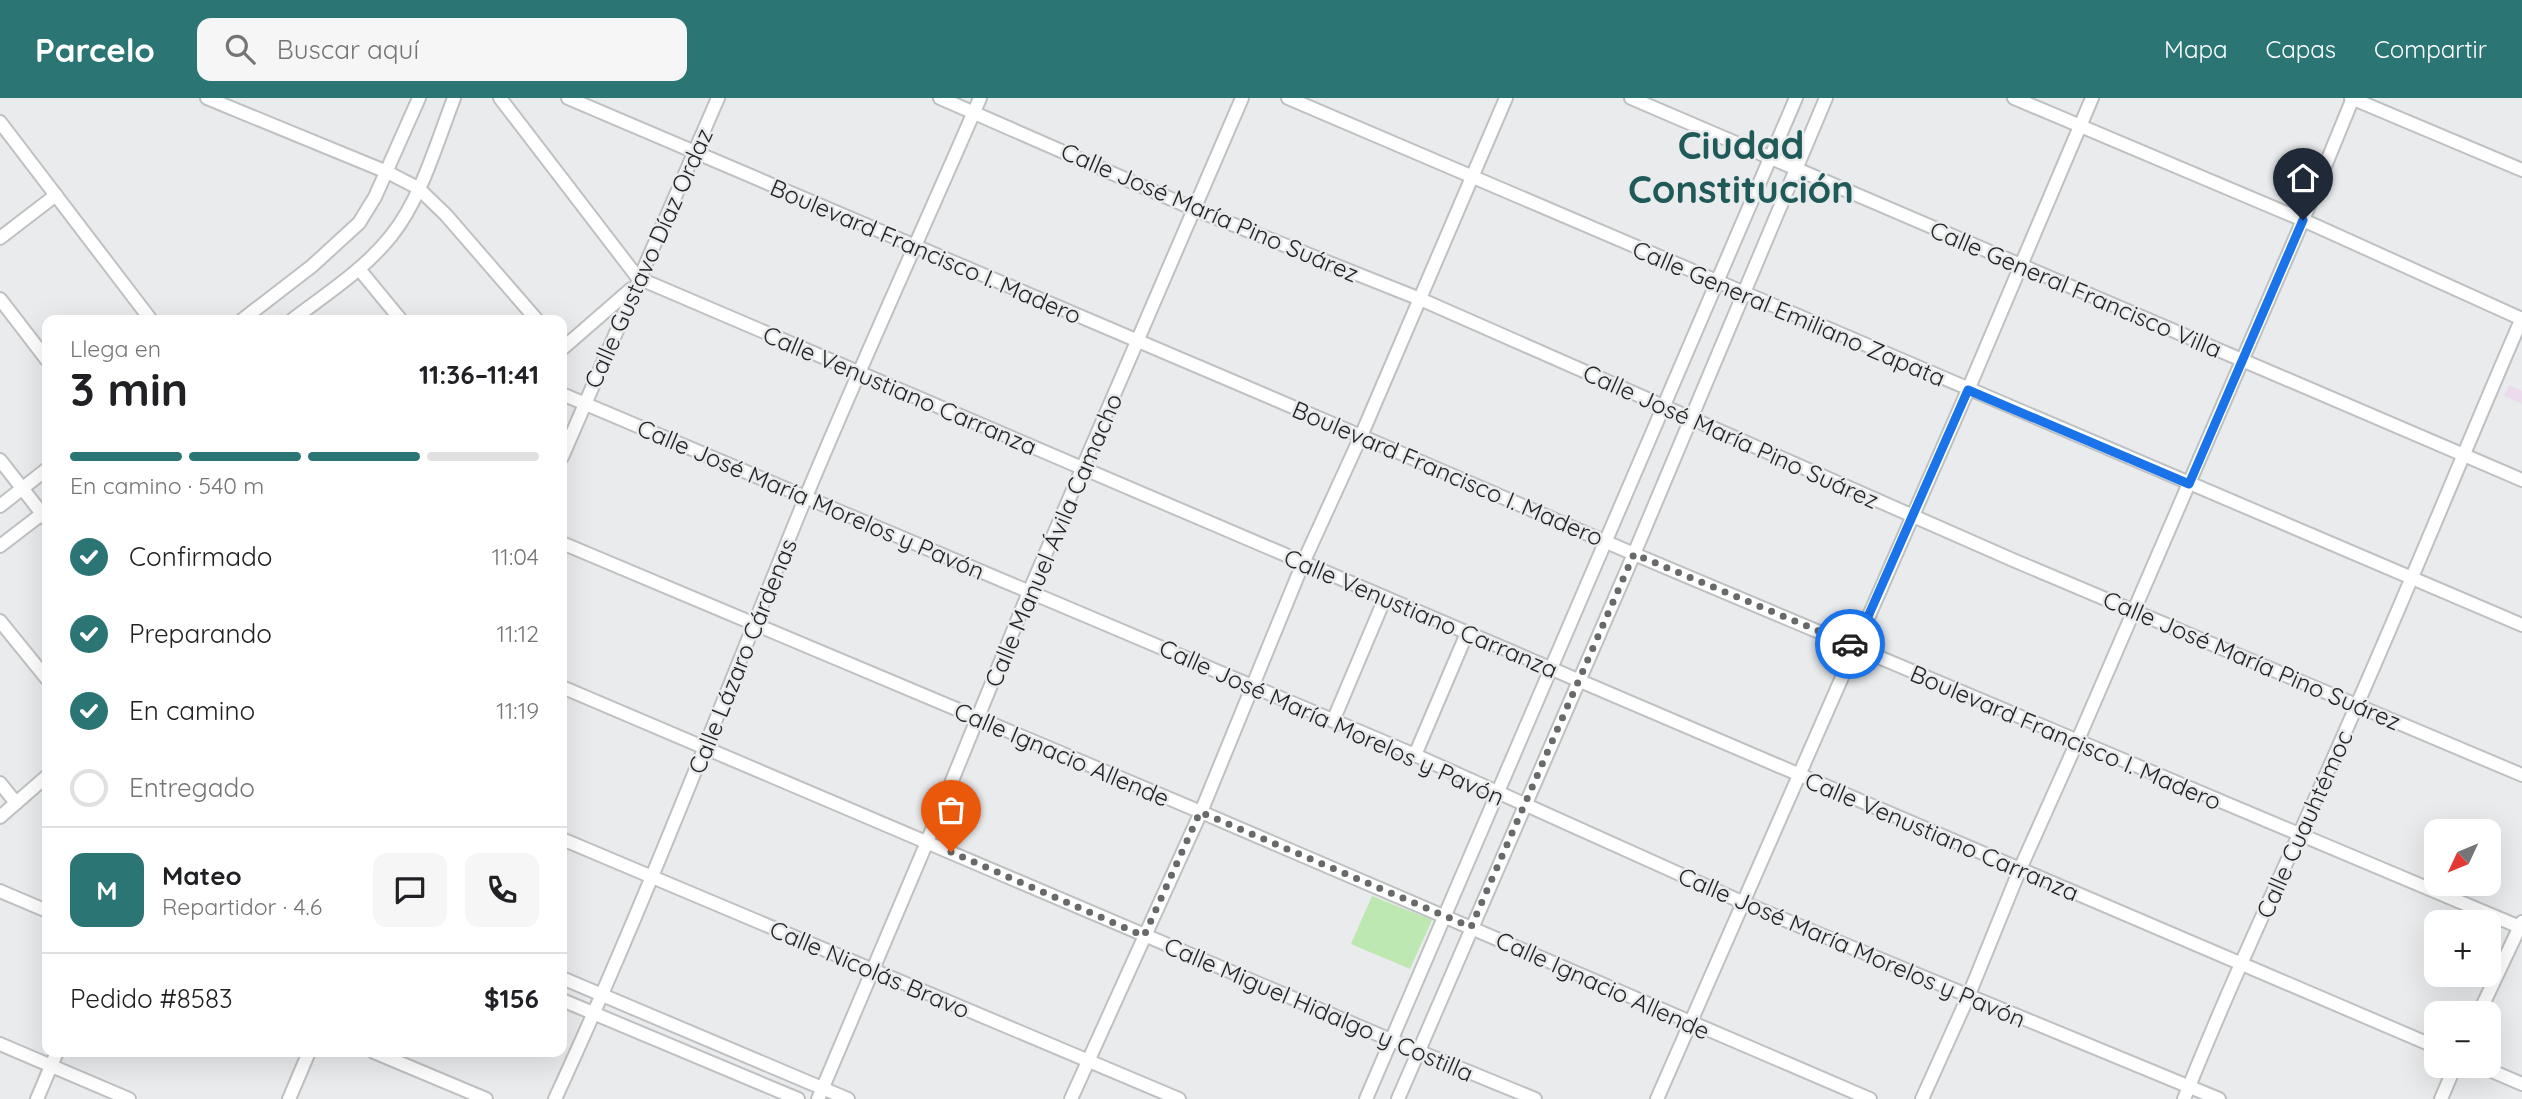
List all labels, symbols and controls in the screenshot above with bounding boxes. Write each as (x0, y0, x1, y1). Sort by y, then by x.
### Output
search box (197, 18, 687, 81)
text: Parcelo (35, 29, 155, 70)
icon: search (221, 30, 259, 68)
text: Buscar aquí (277, 33, 419, 66)
text: Mapa (2164, 34, 2228, 64)
text: Capas (2266, 34, 2336, 64)
text: Compartir (2374, 34, 2487, 64)
district label: Ciudad Constitución (1628, 121, 1854, 213)
street label: Calle Gustavo Díaz Ordaz (577, 123, 719, 393)
street label: Calle José María Pino Suárez (1057, 136, 1363, 288)
pin (2273, 148, 2333, 220)
icon: home (2284, 159, 2322, 197)
street label: Boulevard Francisco I. Madero (766, 172, 1086, 330)
street label: Calle General Francisco Villa (1926, 214, 2226, 364)
street label: Calle General Emiliano Zapata (1628, 233, 1950, 393)
street label: Calle Venustiano Carranza (759, 319, 1041, 461)
text: Llega en (70, 334, 161, 363)
street label: Calle José María Pino Suárez (1579, 357, 1883, 515)
text: 11:36–11:41 (419, 358, 539, 391)
text: 3 min (70, 360, 188, 418)
street label: Calle Manuel Ávila Camacho (977, 389, 1129, 691)
street label: Boulevard Francisco I. Madero (1288, 394, 1608, 552)
street label: Calle José María Morelos y Pavón (633, 412, 989, 586)
text: En camino · 540 m (70, 471, 264, 500)
street label: Calle Lázaro Cárdenas (681, 534, 803, 778)
icon: check (70, 538, 108, 576)
text: Confirmado (129, 540, 273, 573)
text: 11:04 (492, 542, 539, 571)
street label: Calle Venustiano Carranza (1280, 542, 1562, 684)
street label: Calle José María Pino Suárez (2099, 584, 2405, 736)
courier (1815, 609, 1885, 679)
icon: check (70, 615, 108, 653)
text: Preparando (129, 617, 272, 650)
text: 11:12 (496, 619, 539, 648)
icon: car (1831, 625, 1869, 663)
street label: Calle José María Morelos y Pavón (1155, 632, 1509, 812)
street label: Boulevard Francisco I. Madero (1906, 658, 2226, 816)
icon: check (70, 692, 108, 730)
text: En camino (129, 694, 255, 727)
street label: Calle Ignacio Allende (950, 695, 1174, 813)
text: 11:19 (496, 696, 539, 725)
street label: Calle Cuauhtémoc (2249, 725, 2359, 923)
street label: Calle Venustiano Carranza (1801, 765, 2083, 907)
text: Entregado (129, 771, 255, 804)
pin (921, 780, 981, 852)
icon: bag (932, 791, 970, 829)
north arrow (2424, 819, 2501, 896)
map controls (2424, 819, 2501, 1078)
button: chat (373, 853, 447, 927)
button: phone (465, 853, 539, 927)
text: Mateo (162, 859, 242, 892)
street label: Calle José María Morelos y Pavón (1674, 860, 2030, 1034)
text: M (96, 874, 118, 907)
text: Repartidor · 4.6 (162, 892, 322, 921)
button: + (2424, 910, 2501, 987)
street label: Calle Nicolás Bravo (765, 913, 975, 1025)
street label: Calle Ignacio Allende (1491, 924, 1715, 1046)
street label: Calle Miguel Hidalgo y Costilla (1160, 930, 1478, 1088)
text: Pedido #8583 (70, 982, 233, 1015)
text: $156 (484, 982, 539, 1015)
button: − (2424, 1001, 2501, 1078)

